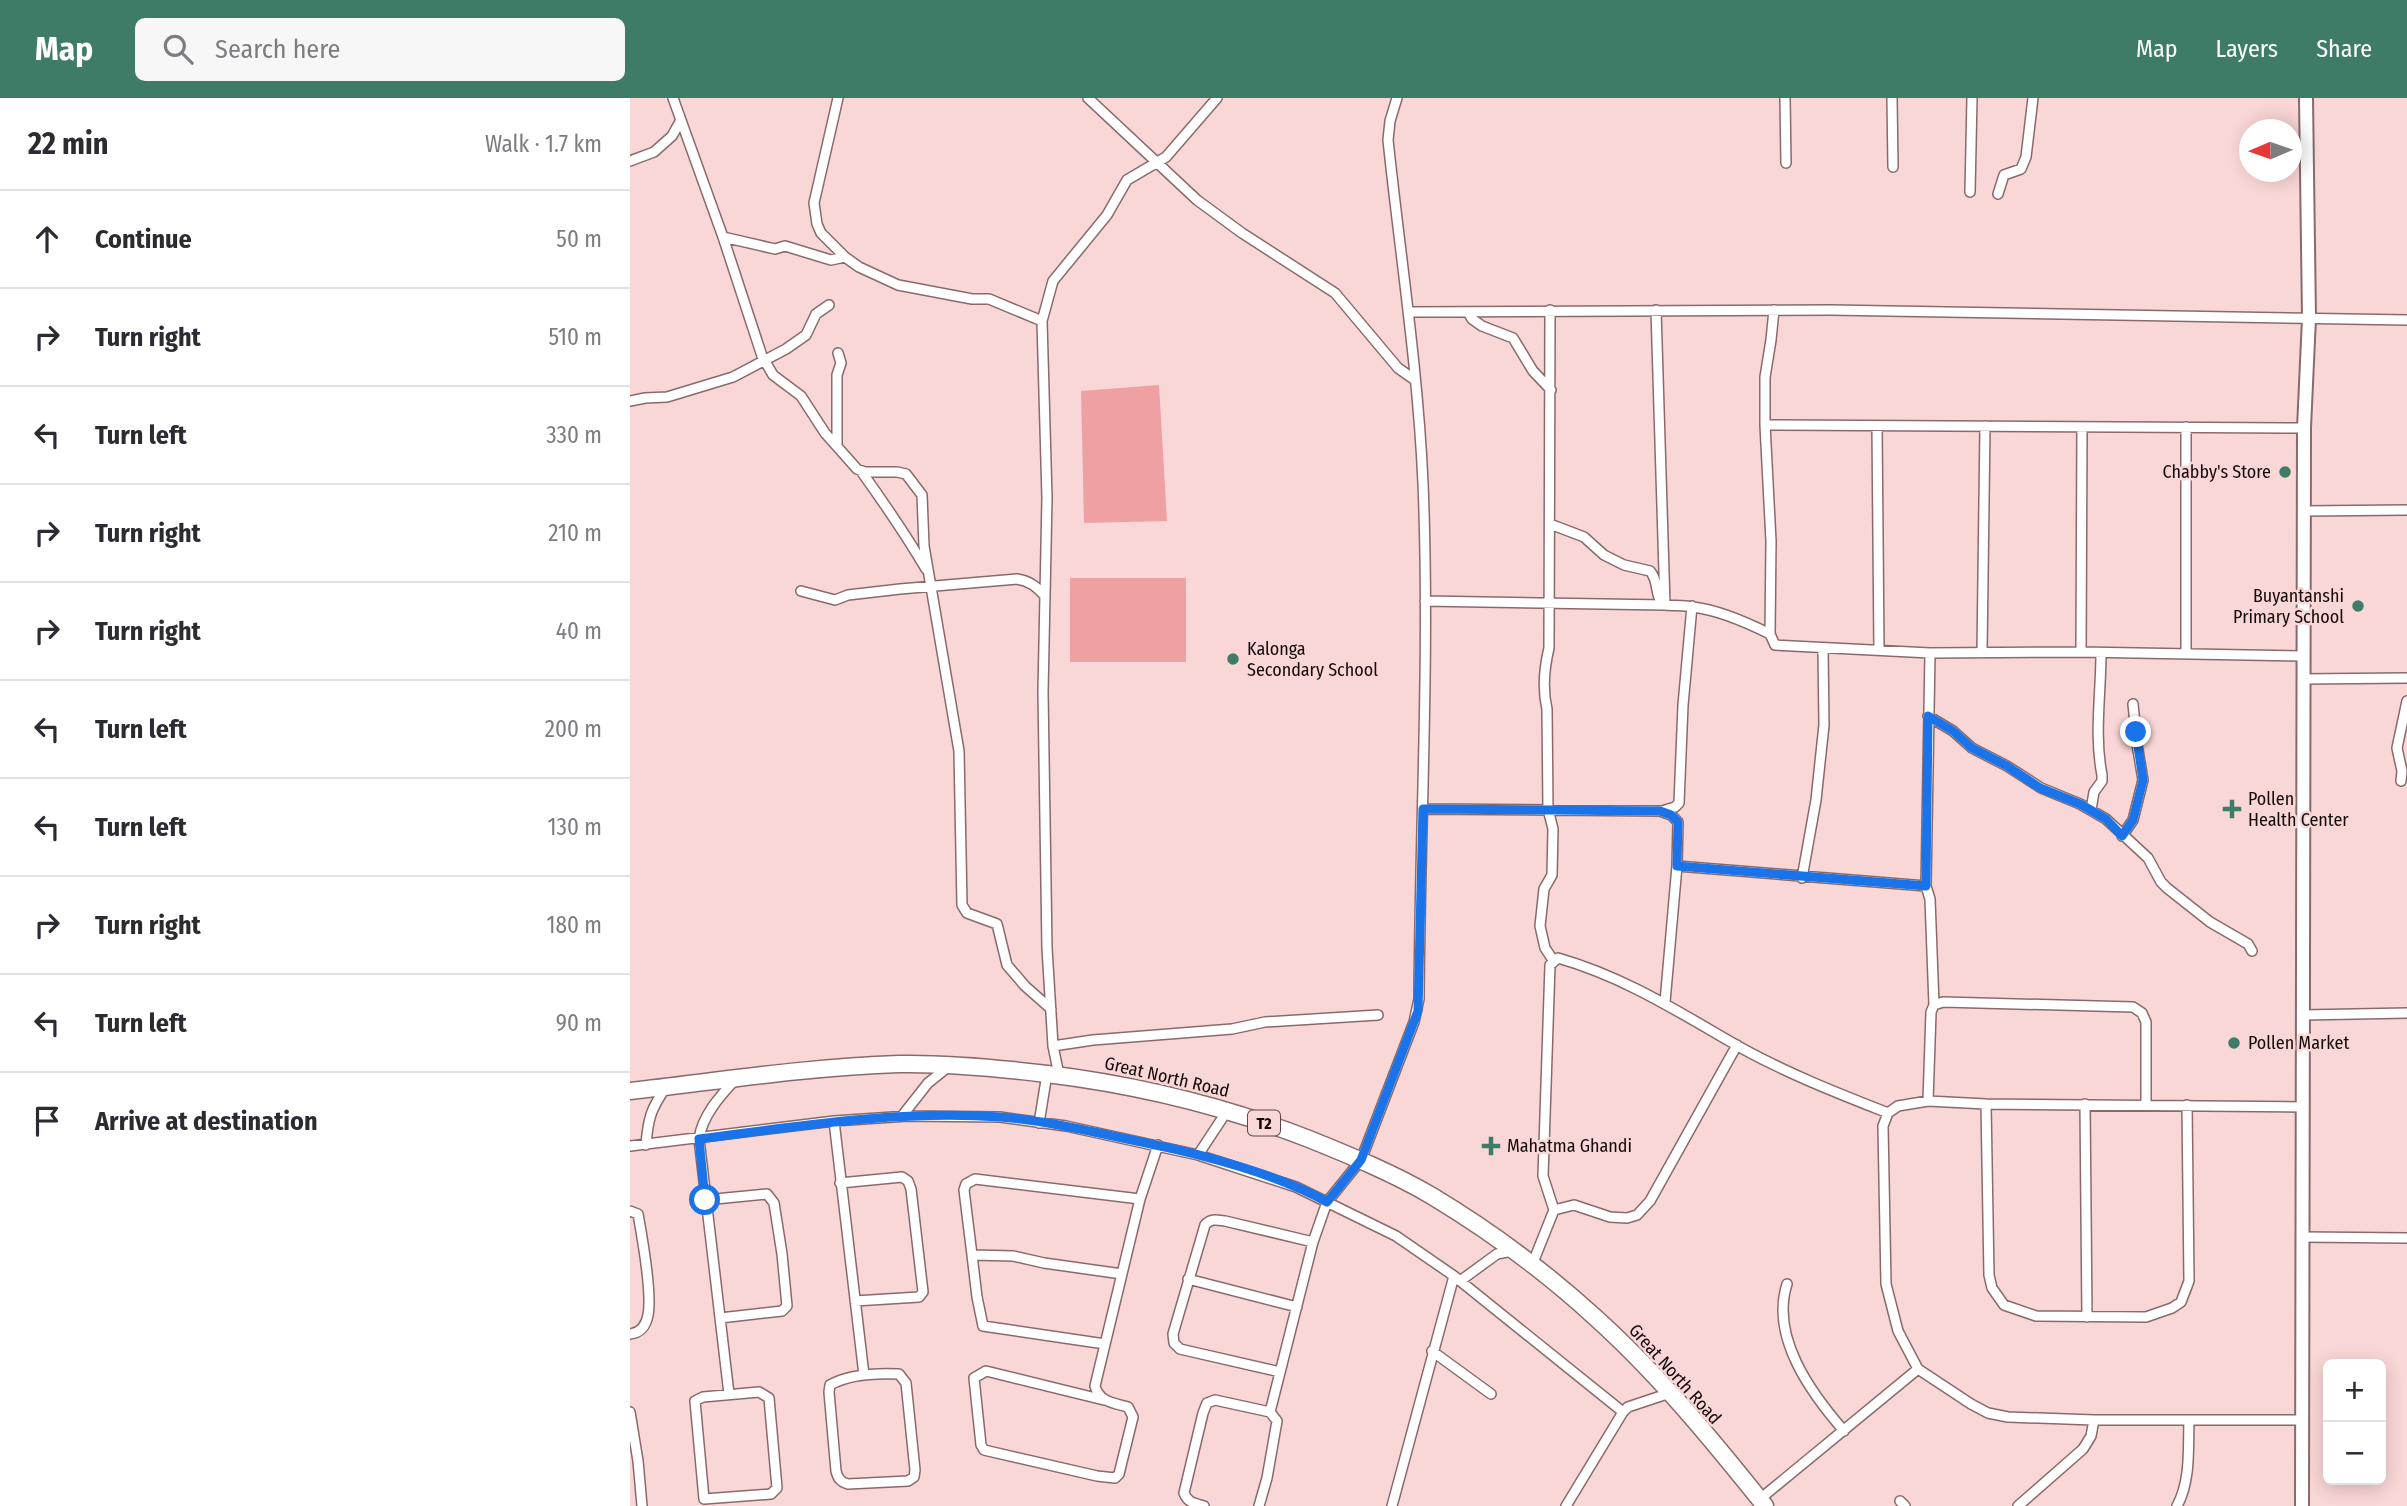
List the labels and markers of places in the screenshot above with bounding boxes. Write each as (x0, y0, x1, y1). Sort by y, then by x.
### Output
place label: Chabby's Store (2163, 461, 2271, 483)
marker: Chabby's Store (2277, 464, 2293, 480)
place label: Buyantanshi Primary School (2233, 585, 2344, 628)
marker: Buyantanshi Primary School (2350, 598, 2366, 614)
place label: Kalonga Secondary School (1247, 638, 1378, 681)
marker: Kalonga Secondary School (1225, 651, 1241, 667)
place label: Pollen Health Center (2248, 788, 2349, 831)
marker: Pollen Health Center (2222, 799, 2242, 819)
place label: Pollen Market (2248, 1032, 2349, 1054)
marker: Pollen Market (2226, 1035, 2242, 1051)
place label: Mahatma Ghandi (1507, 1135, 1632, 1157)
marker: Mahatma Ghandi (1481, 1136, 1501, 1156)

